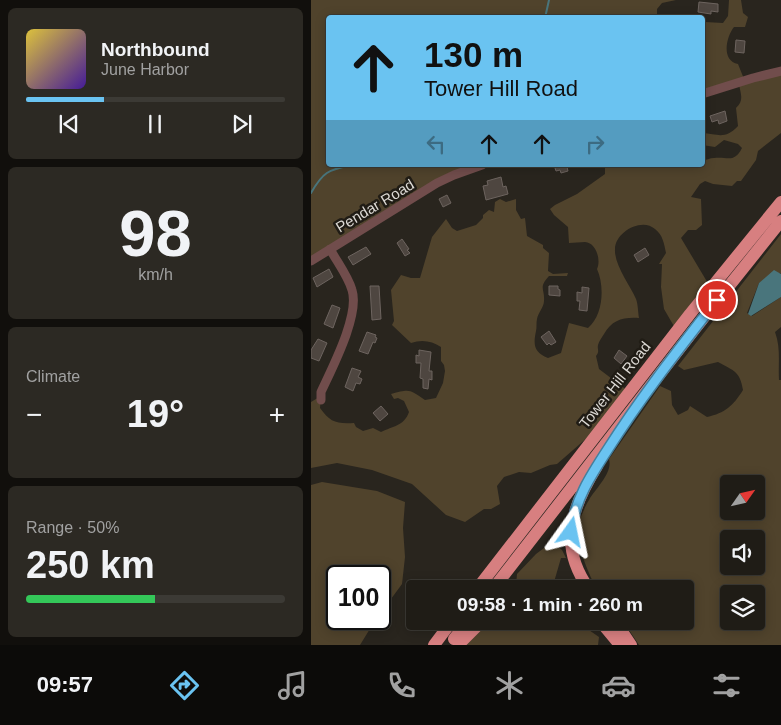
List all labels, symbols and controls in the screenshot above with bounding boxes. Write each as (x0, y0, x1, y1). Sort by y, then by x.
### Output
icon: ahead (341, 35, 406, 100)
text: 130 m (424, 35, 523, 74)
text: Northbound (101, 39, 210, 60)
text: June Harbor (101, 61, 189, 78)
text: Tower Hill Road (424, 76, 578, 101)
icon: previous (55, 110, 83, 138)
icon: pause (141, 110, 169, 138)
icon: next (228, 110, 256, 138)
icon: left (422, 130, 450, 158)
icon: ahead (475, 130, 503, 158)
icon: ahead (528, 130, 556, 158)
icon: right (581, 130, 609, 158)
street label: Pendar Road (332, 176, 417, 236)
text: 98 (119, 197, 192, 270)
text: km/h (138, 266, 173, 283)
pin (696, 279, 738, 321)
icon: arrive (703, 286, 731, 314)
street label: Tower Hill Road (576, 338, 654, 431)
text: Climate (26, 368, 80, 385)
text: 19° (127, 393, 184, 435)
text: − (26, 399, 42, 430)
text: + (269, 399, 285, 430)
north arrow (720, 475, 765, 520)
map controls (720, 475, 765, 630)
position arrow (544, 505, 596, 557)
text: Range · 50% (26, 519, 119, 536)
button: sound (720, 530, 765, 575)
text: 250 km (26, 544, 155, 586)
speed limit sign: 100 (326, 565, 391, 630)
button: layers (720, 585, 765, 630)
text: 09:58 · 1 min · 260 m (457, 594, 643, 615)
icon: directions (167, 668, 202, 703)
icon: music (275, 668, 310, 703)
icon: phone (384, 668, 419, 703)
icon: climate (492, 668, 527, 703)
icon: car (601, 668, 636, 703)
icon: filters (709, 668, 744, 703)
text: 09:57 (37, 672, 93, 697)

